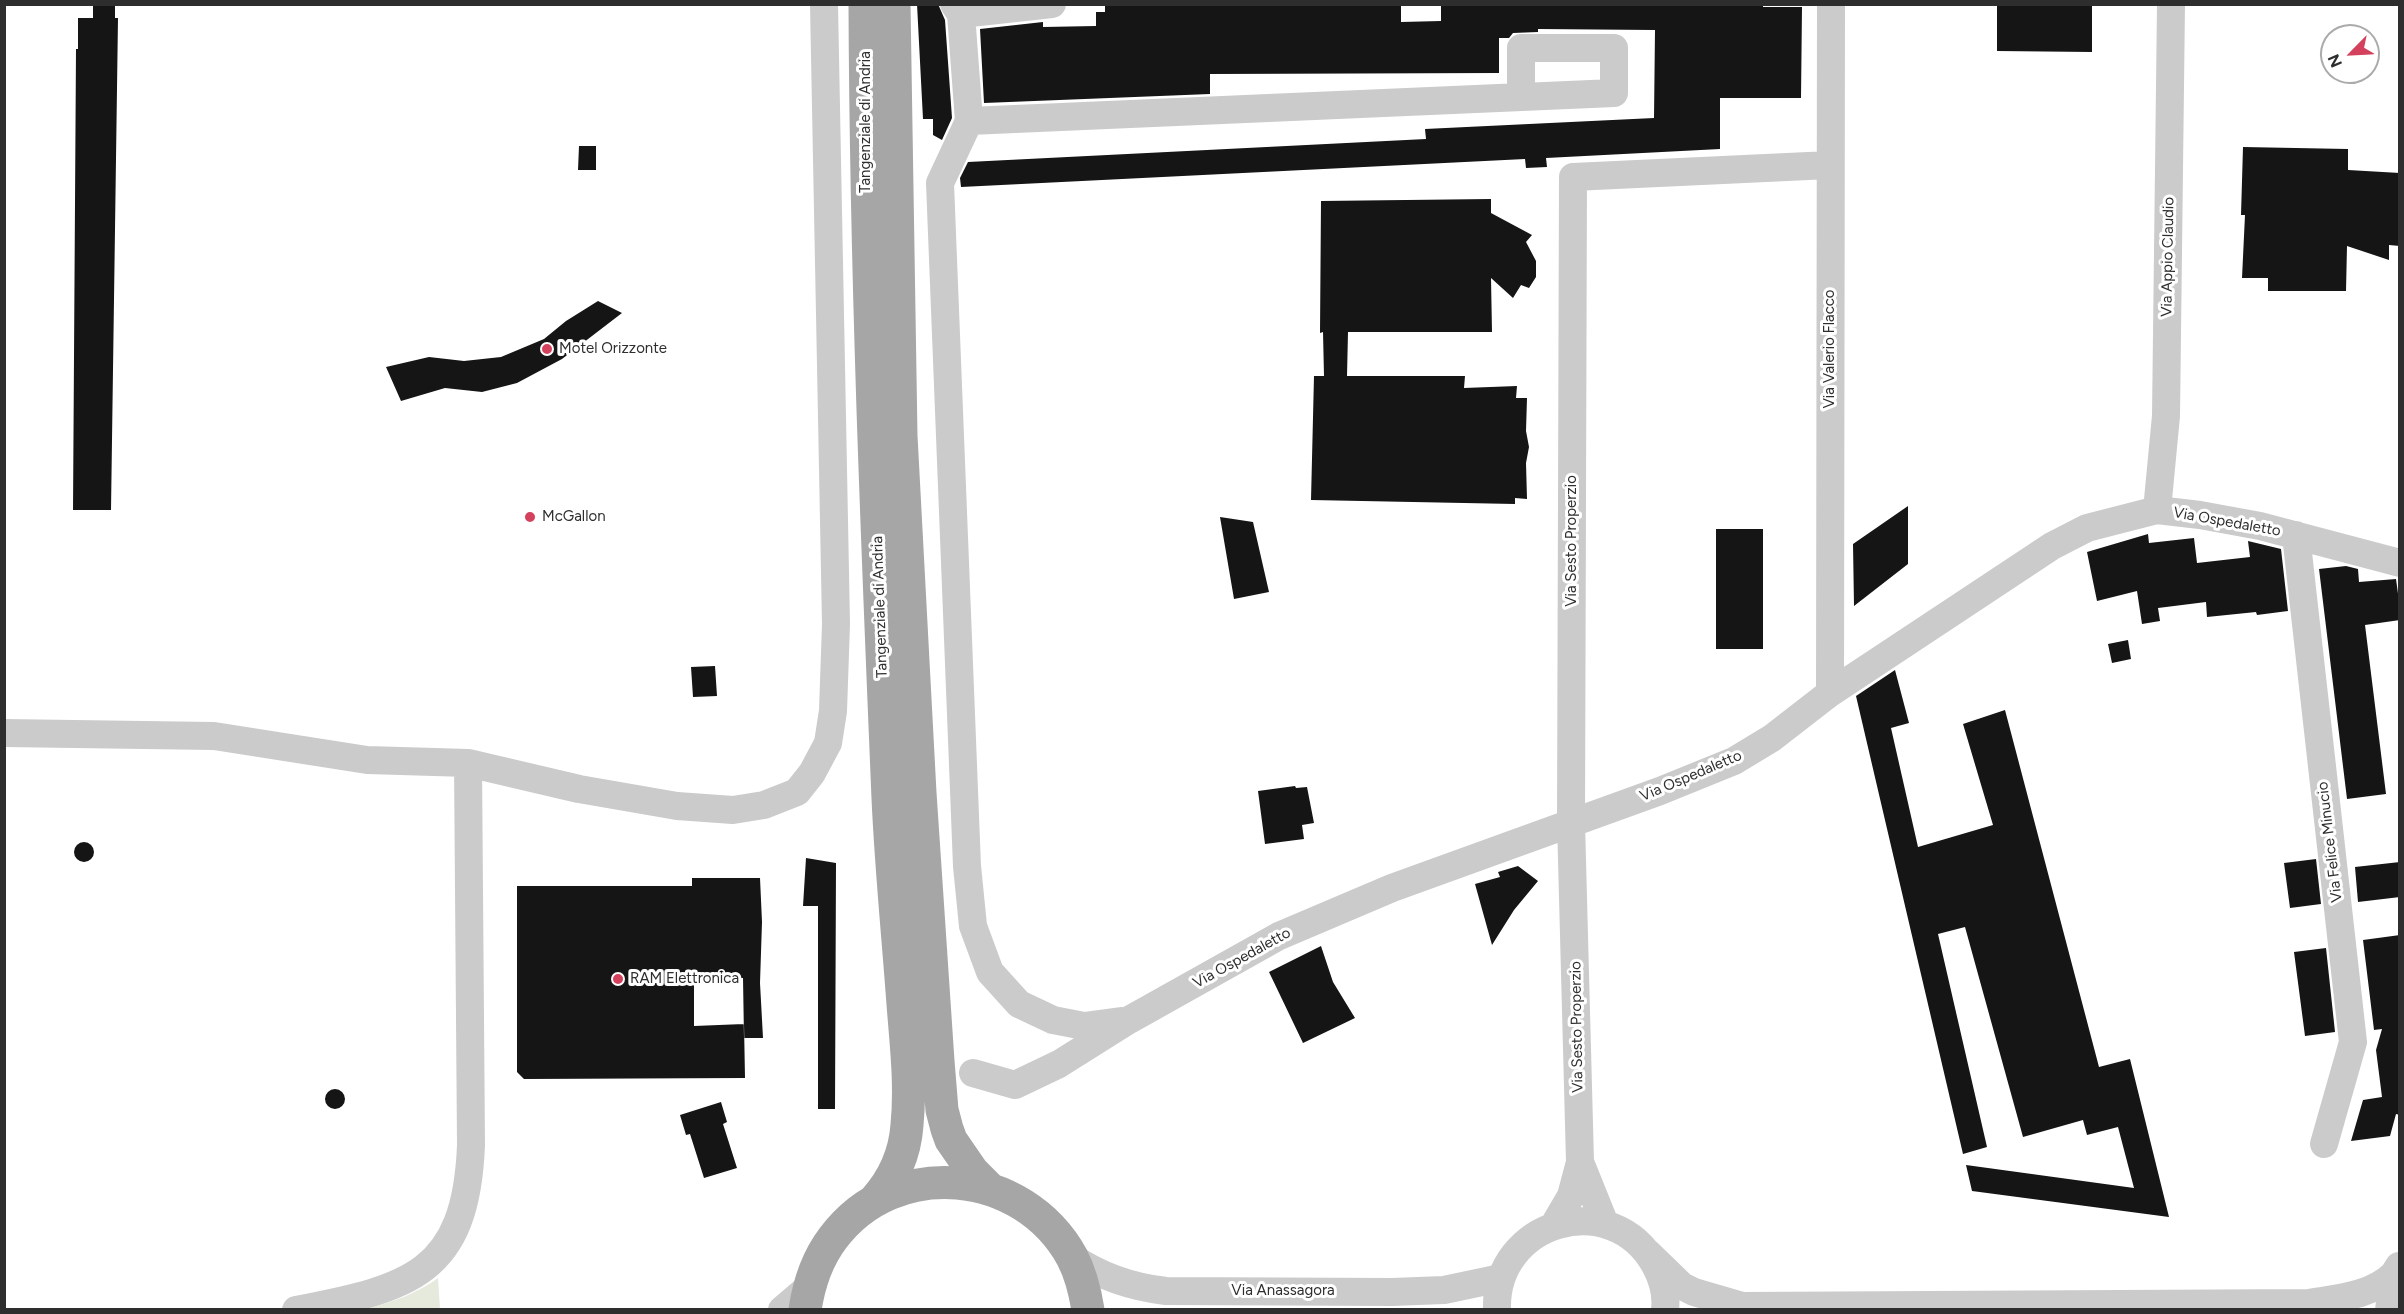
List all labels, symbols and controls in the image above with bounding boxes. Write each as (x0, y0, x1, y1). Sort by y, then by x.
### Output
north arrow (2320, 24, 2380, 84)
street label: Tangenziale di Andria (857, 51, 875, 193)
text: N (2324, 51, 2346, 70)
street label: Via Appio Claudio (2158, 197, 2178, 317)
street label: Via Valerio Flacco (1821, 289, 1839, 409)
place label: Motel Orizzonte (559, 340, 667, 358)
marker: Motel Orizzonte (540, 342, 554, 356)
street label: Via Sesto Properzio (1563, 475, 1581, 607)
street label: Via Ospedaletto (2172, 504, 2282, 540)
place label: McGallon (542, 508, 606, 526)
marker: McGallon (523, 510, 537, 524)
street label: Tangenziale di Andria (869, 536, 891, 678)
street label: Via Ospedaletto (1637, 746, 1745, 806)
street label: Via Felice Minucio (2314, 781, 2346, 903)
street label: Via Ospedaletto (1190, 924, 1294, 992)
street label: Via Sesto Properzio (1567, 961, 1587, 1093)
place label: RAM Elettronica (630, 970, 739, 988)
marker: RAM Elettronica (611, 972, 625, 986)
street label: Via Anassagora (1231, 1282, 1335, 1300)

